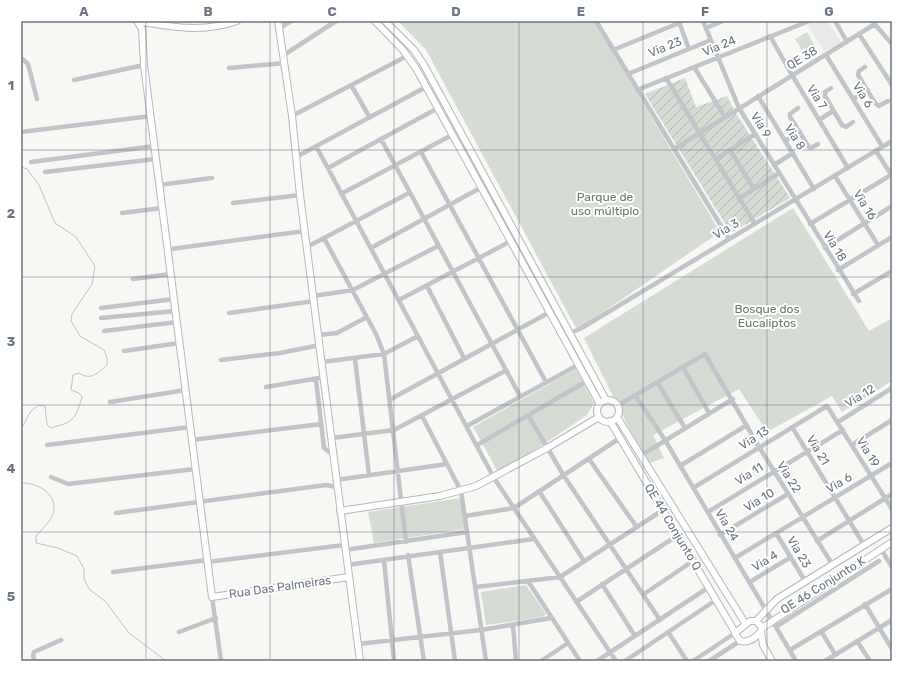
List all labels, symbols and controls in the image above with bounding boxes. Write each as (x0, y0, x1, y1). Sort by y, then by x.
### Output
text: A (79, 4, 89, 19)
text: B (203, 4, 213, 19)
text: C (327, 4, 337, 19)
text: D (451, 4, 461, 19)
text: E (577, 4, 585, 19)
text: F (701, 4, 709, 19)
text: G (824, 4, 834, 19)
street label: Via 24 (700, 33, 738, 59)
street label: Via 23 (646, 34, 684, 60)
street label: QE 38 (784, 43, 820, 73)
text: 1 (8, 78, 14, 93)
street label: Via 6 (850, 80, 876, 110)
street label: Via 7 (804, 82, 830, 112)
street label: Via 9 (748, 110, 774, 140)
street label: Via 8 (782, 121, 808, 153)
street label: Via 16 (850, 187, 880, 223)
park label: Parque de uso múltiplo (571, 190, 639, 218)
text: 2 (7, 206, 15, 221)
street label: Via 3 (711, 216, 741, 242)
street label: Via 18 (820, 228, 850, 264)
park label: Bosque dos Eucaliptos (734, 302, 800, 330)
text: 3 (7, 334, 16, 349)
street label: Via 12 (843, 381, 877, 411)
street label: Via 13 (736, 423, 772, 453)
street label: Via 21 (804, 432, 832, 468)
street label: Via 19 (853, 434, 883, 470)
street label: Via 22 (774, 459, 804, 495)
street label: Via 11 (732, 460, 766, 488)
text: 4 (7, 461, 16, 476)
street label: Via 6 (824, 470, 854, 496)
street label: QE 44 Conjunto Q (642, 481, 704, 573)
street label: Via 10 (741, 485, 777, 515)
street label: Via 24 (712, 506, 742, 544)
street label: Via 23 (784, 534, 814, 570)
street label: Via 4 (750, 547, 781, 574)
street label: QE 46 Conjunto K (778, 553, 869, 617)
street label: Rua Das Palmeiras (228, 573, 332, 601)
text: 5 (7, 589, 15, 604)

